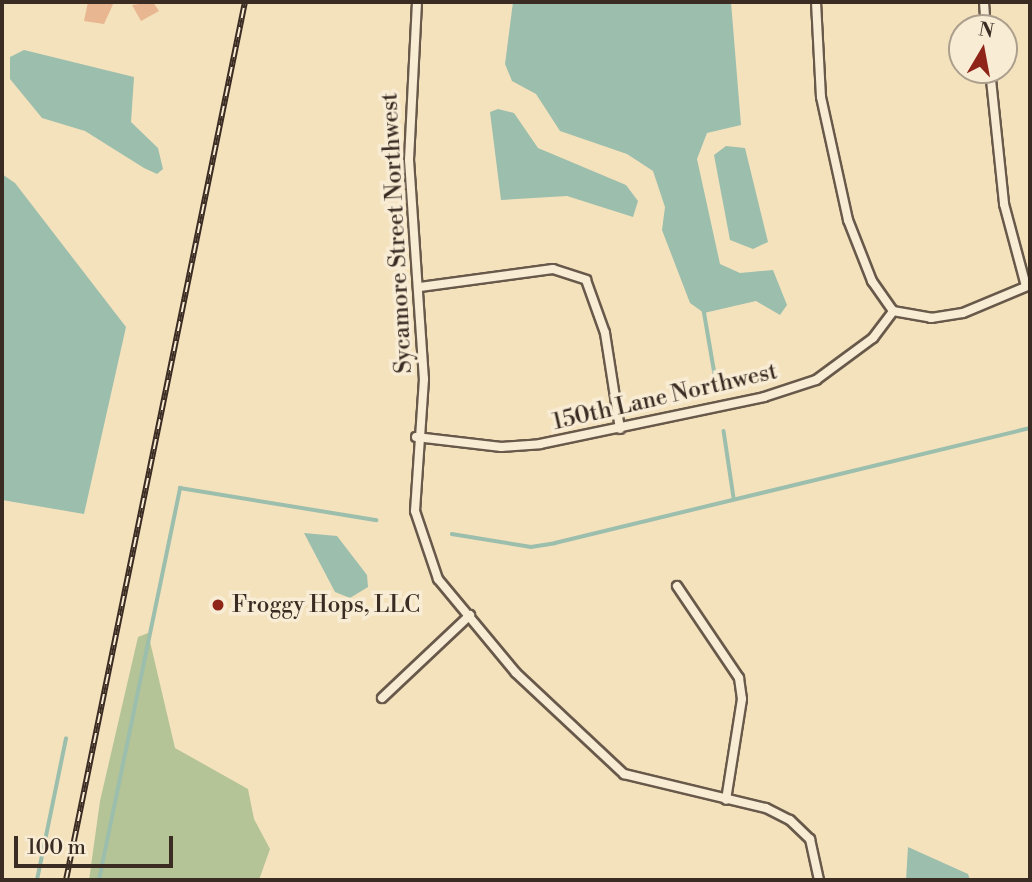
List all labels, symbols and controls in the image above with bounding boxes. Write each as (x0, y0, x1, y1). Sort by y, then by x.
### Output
north arrow (948, 14, 1018, 84)
text: N (977, 17, 996, 43)
street label: Sycamore Street Northwest (376, 92, 418, 374)
street label: 150th Lane Northwest (550, 358, 780, 436)
place label: Froggy Hops, LLC (232, 591, 420, 619)
marker: Froggy Hops, LLC (210, 597, 226, 613)
scale bar (18, 822, 177, 866)
text: 100 m (27, 835, 86, 861)

